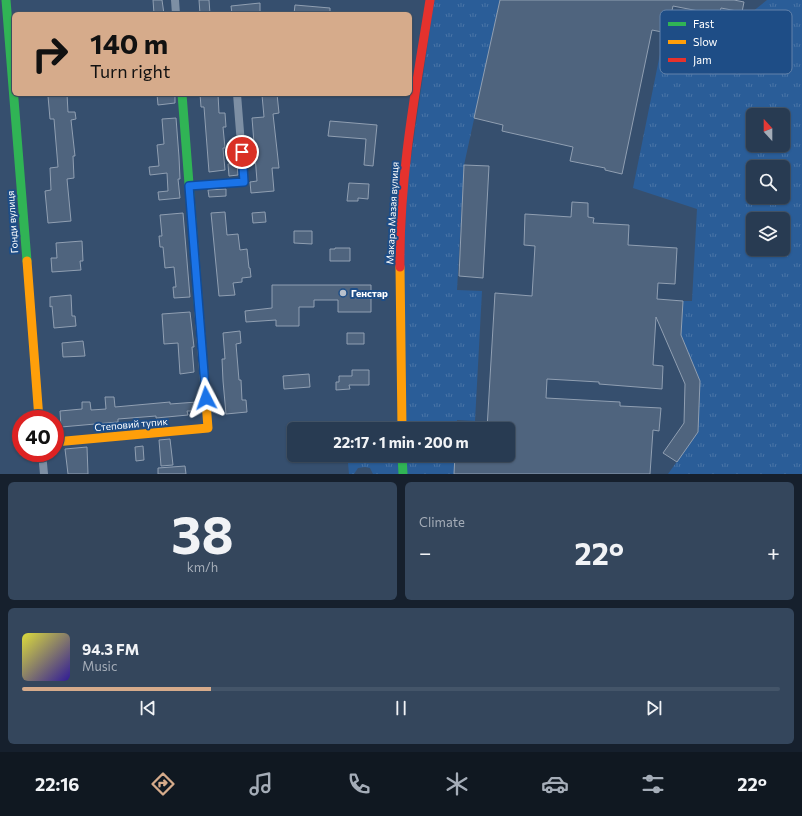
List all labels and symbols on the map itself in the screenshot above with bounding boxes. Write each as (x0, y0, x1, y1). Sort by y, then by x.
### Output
legend (660, 10, 792, 74)
text: Fast (693, 17, 715, 30)
text: Slow (693, 35, 718, 48)
text: Jam (693, 53, 712, 67)
north arrow (746, 108, 790, 152)
pin (225, 135, 259, 169)
street label: Макара Мазая вулиця (383, 161, 401, 265)
street label: Гонди вулиця (4, 190, 20, 254)
place label: Генстар (351, 287, 388, 299)
marker: Генстар (338, 288, 348, 298)
position arrow (185, 377, 227, 419)
speed limit sign: 40 (12, 410, 64, 462)
street label: Степовий тупик (94, 415, 169, 433)

